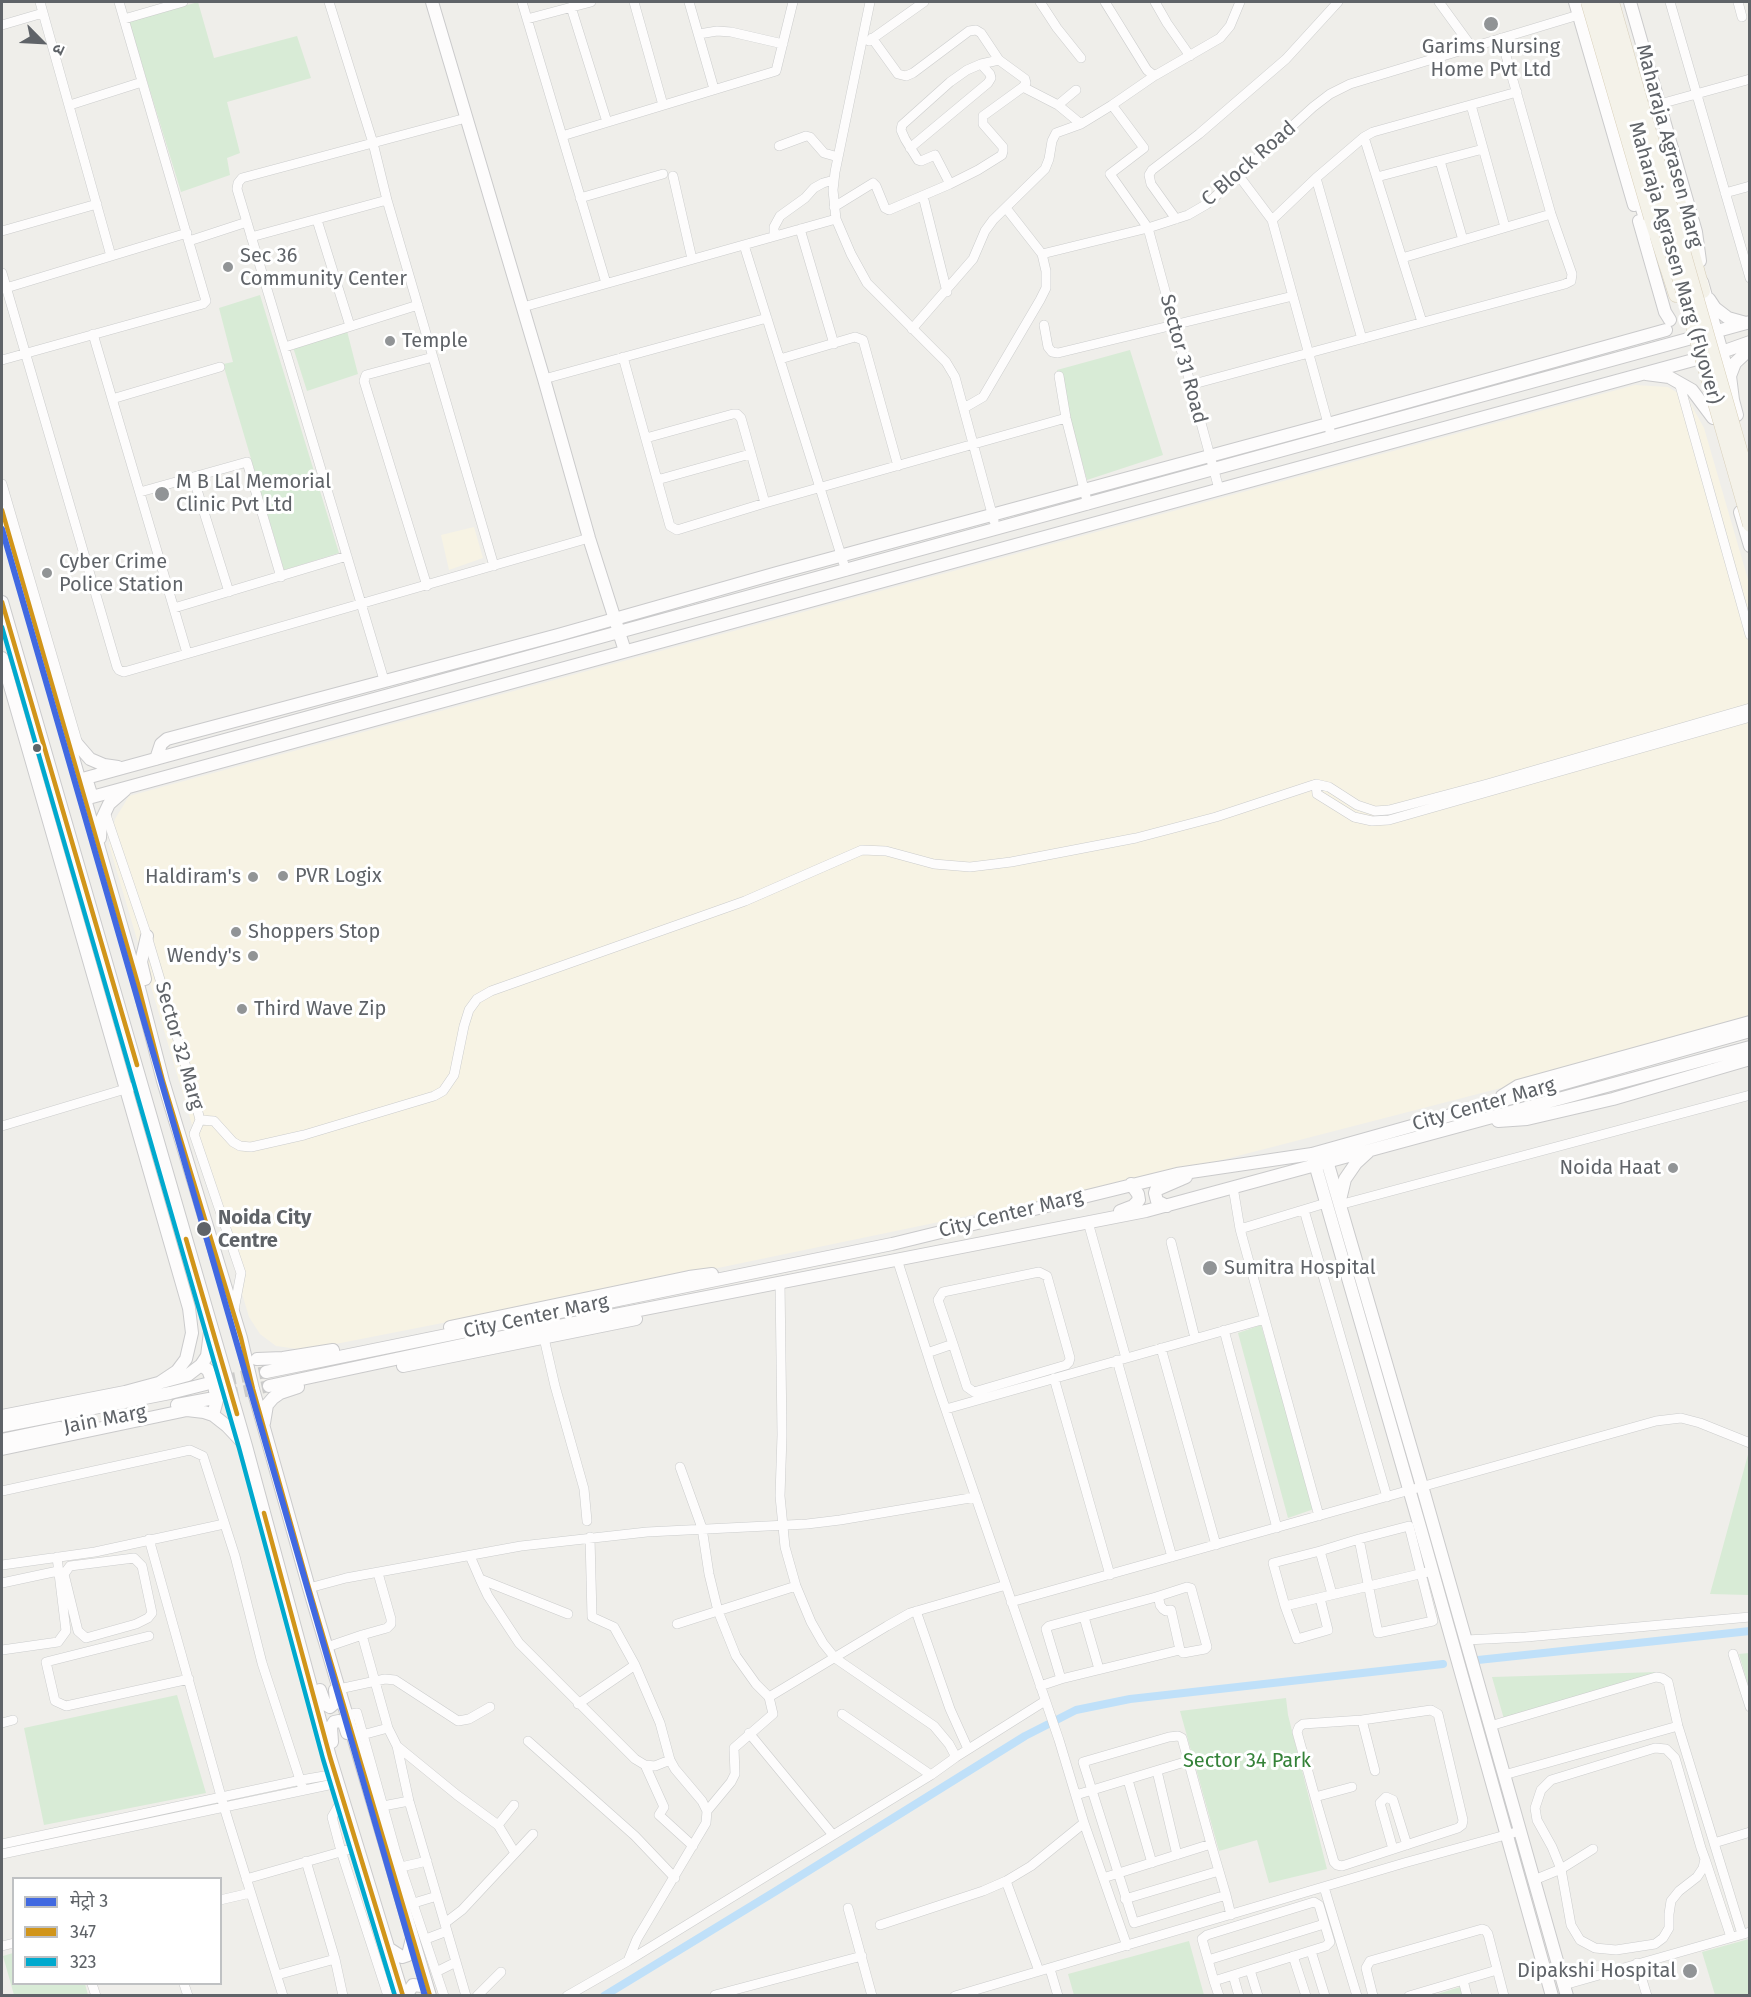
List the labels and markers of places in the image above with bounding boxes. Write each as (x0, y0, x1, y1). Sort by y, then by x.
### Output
marker: Garims Nursing Home Pvt Ltd (1482, 15, 1500, 33)
place label: Garims Nursing Home Pvt Ltd (1422, 35, 1560, 82)
place label: Sec 36 Community Center (240, 244, 407, 291)
marker: Sec 36 Community Center (221, 260, 235, 274)
place label: Temple (402, 329, 468, 353)
marker: Temple (383, 334, 397, 348)
place label: M B Lal Memorial Clinic Pvt Ltd (176, 470, 331, 517)
marker: M B Lal Memorial Clinic Pvt Ltd (153, 485, 171, 503)
place label: Cyber Crime Police Station (59, 550, 184, 597)
marker: Cyber Crime Police Station (40, 566, 54, 580)
unlabelled marker (31, 742, 43, 754)
place label: PVR Logix (295, 864, 382, 888)
place label: Haldiram's (145, 865, 241, 889)
marker: PVR Logix (276, 869, 290, 883)
marker: Haldiram's (246, 870, 260, 884)
place label: Shoppers Stop (248, 920, 380, 944)
marker: Shoppers Stop (229, 925, 243, 939)
place label: Wendy's (167, 944, 241, 968)
marker: Wendy's (246, 949, 260, 963)
place label: Third Wave Zip (254, 997, 386, 1021)
marker: Third Wave Zip (235, 1002, 249, 1016)
place label: Noida Haat (1559, 1156, 1661, 1180)
marker: Noida Haat (1666, 1161, 1680, 1175)
place label: Noida City Centre (218, 1206, 311, 1253)
marker: Noida City Centre (195, 1220, 213, 1238)
place label: Sumitra Hospital (1224, 1256, 1375, 1280)
marker: Sumitra Hospital (1201, 1259, 1219, 1277)
place label: Dipakshi Hospital (1517, 1959, 1676, 1983)
marker: Dipakshi Hospital (1681, 1962, 1699, 1980)

